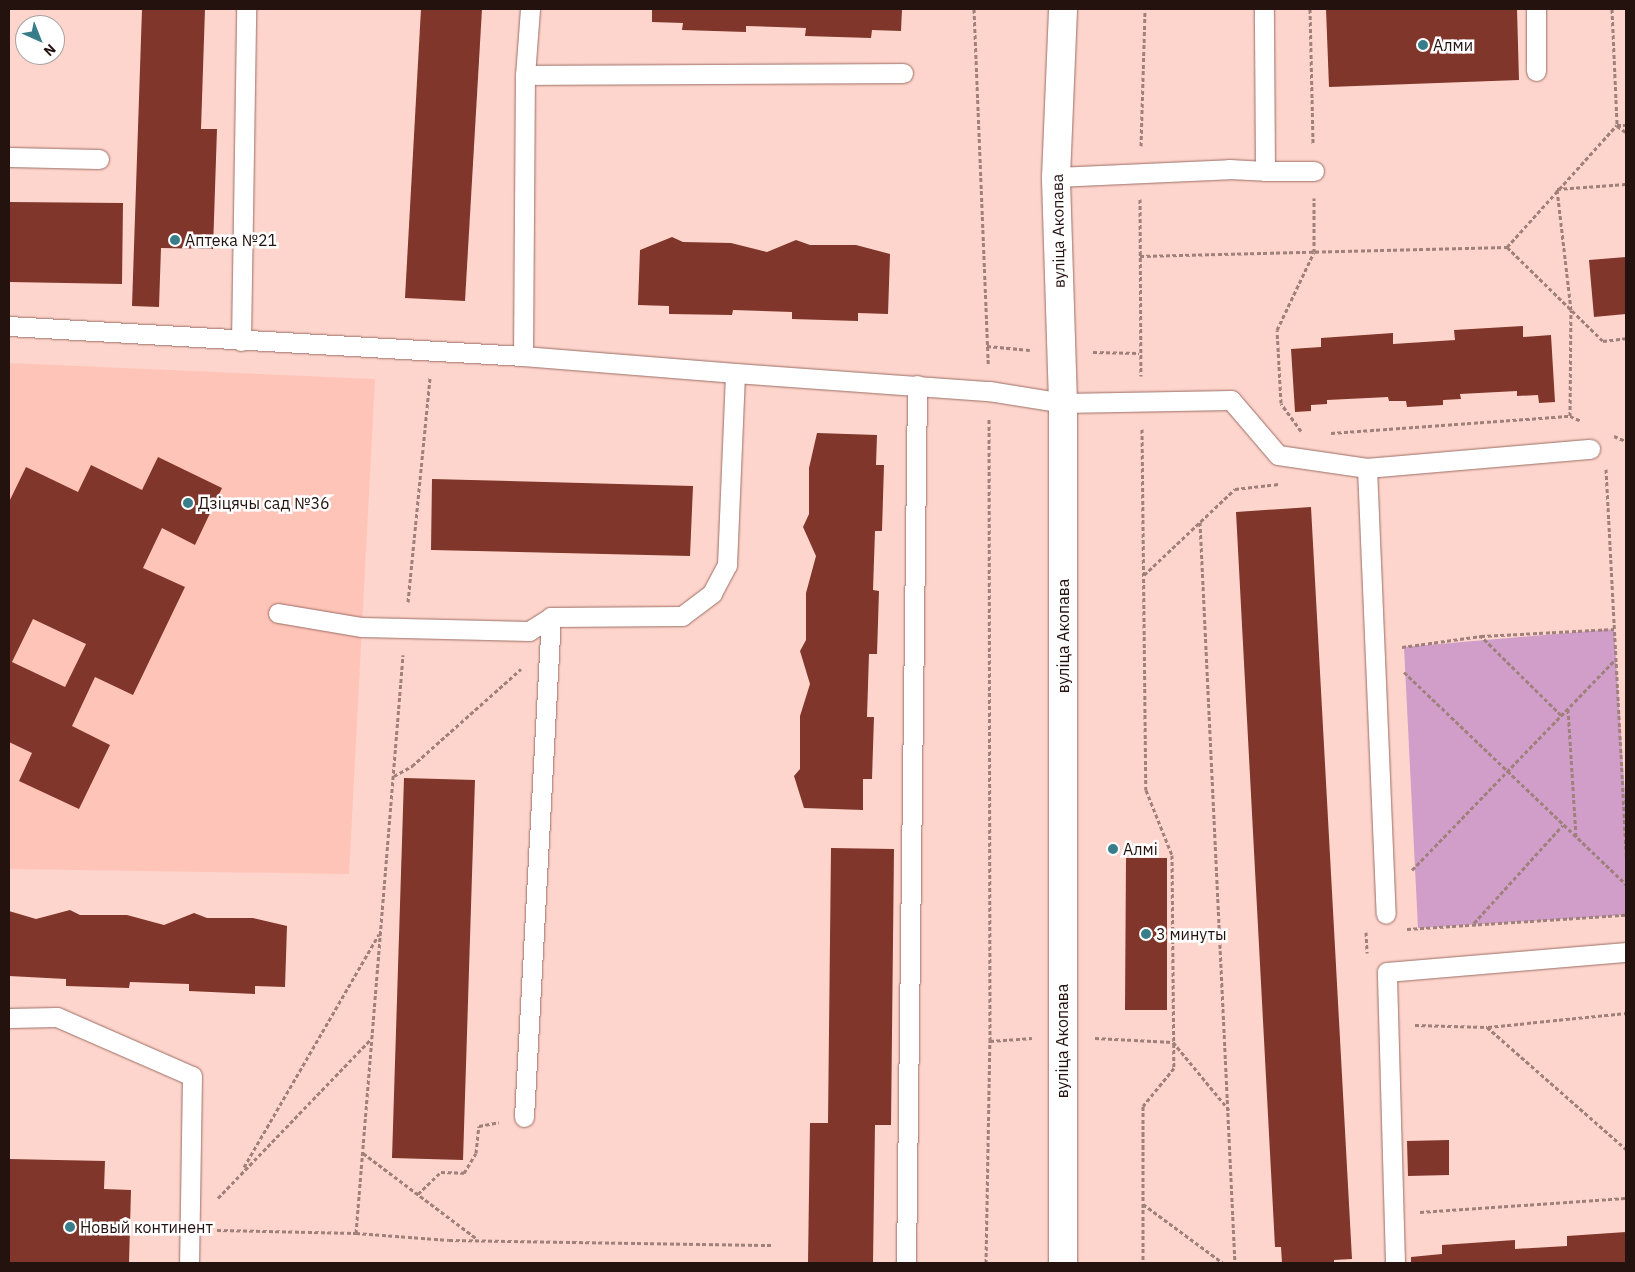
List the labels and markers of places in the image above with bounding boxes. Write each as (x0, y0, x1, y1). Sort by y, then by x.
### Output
place label: Алми (1433, 35, 1473, 55)
marker: Алми (1417, 39, 1429, 51)
place label: Аптека №21 (185, 230, 277, 250)
marker: Аптека №21 (169, 234, 181, 246)
place label: Дзіцячы сад №36 (198, 493, 330, 513)
marker: Дзіцячы сад №36 (182, 497, 194, 509)
place label: Алмі (1123, 839, 1158, 859)
marker: Алмі (1107, 843, 1119, 855)
place label: 3 минуты (1156, 924, 1227, 944)
marker: 3 минуты (1140, 928, 1152, 940)
place label: Новый континент (80, 1217, 213, 1237)
marker: Новый континент (64, 1221, 76, 1233)

